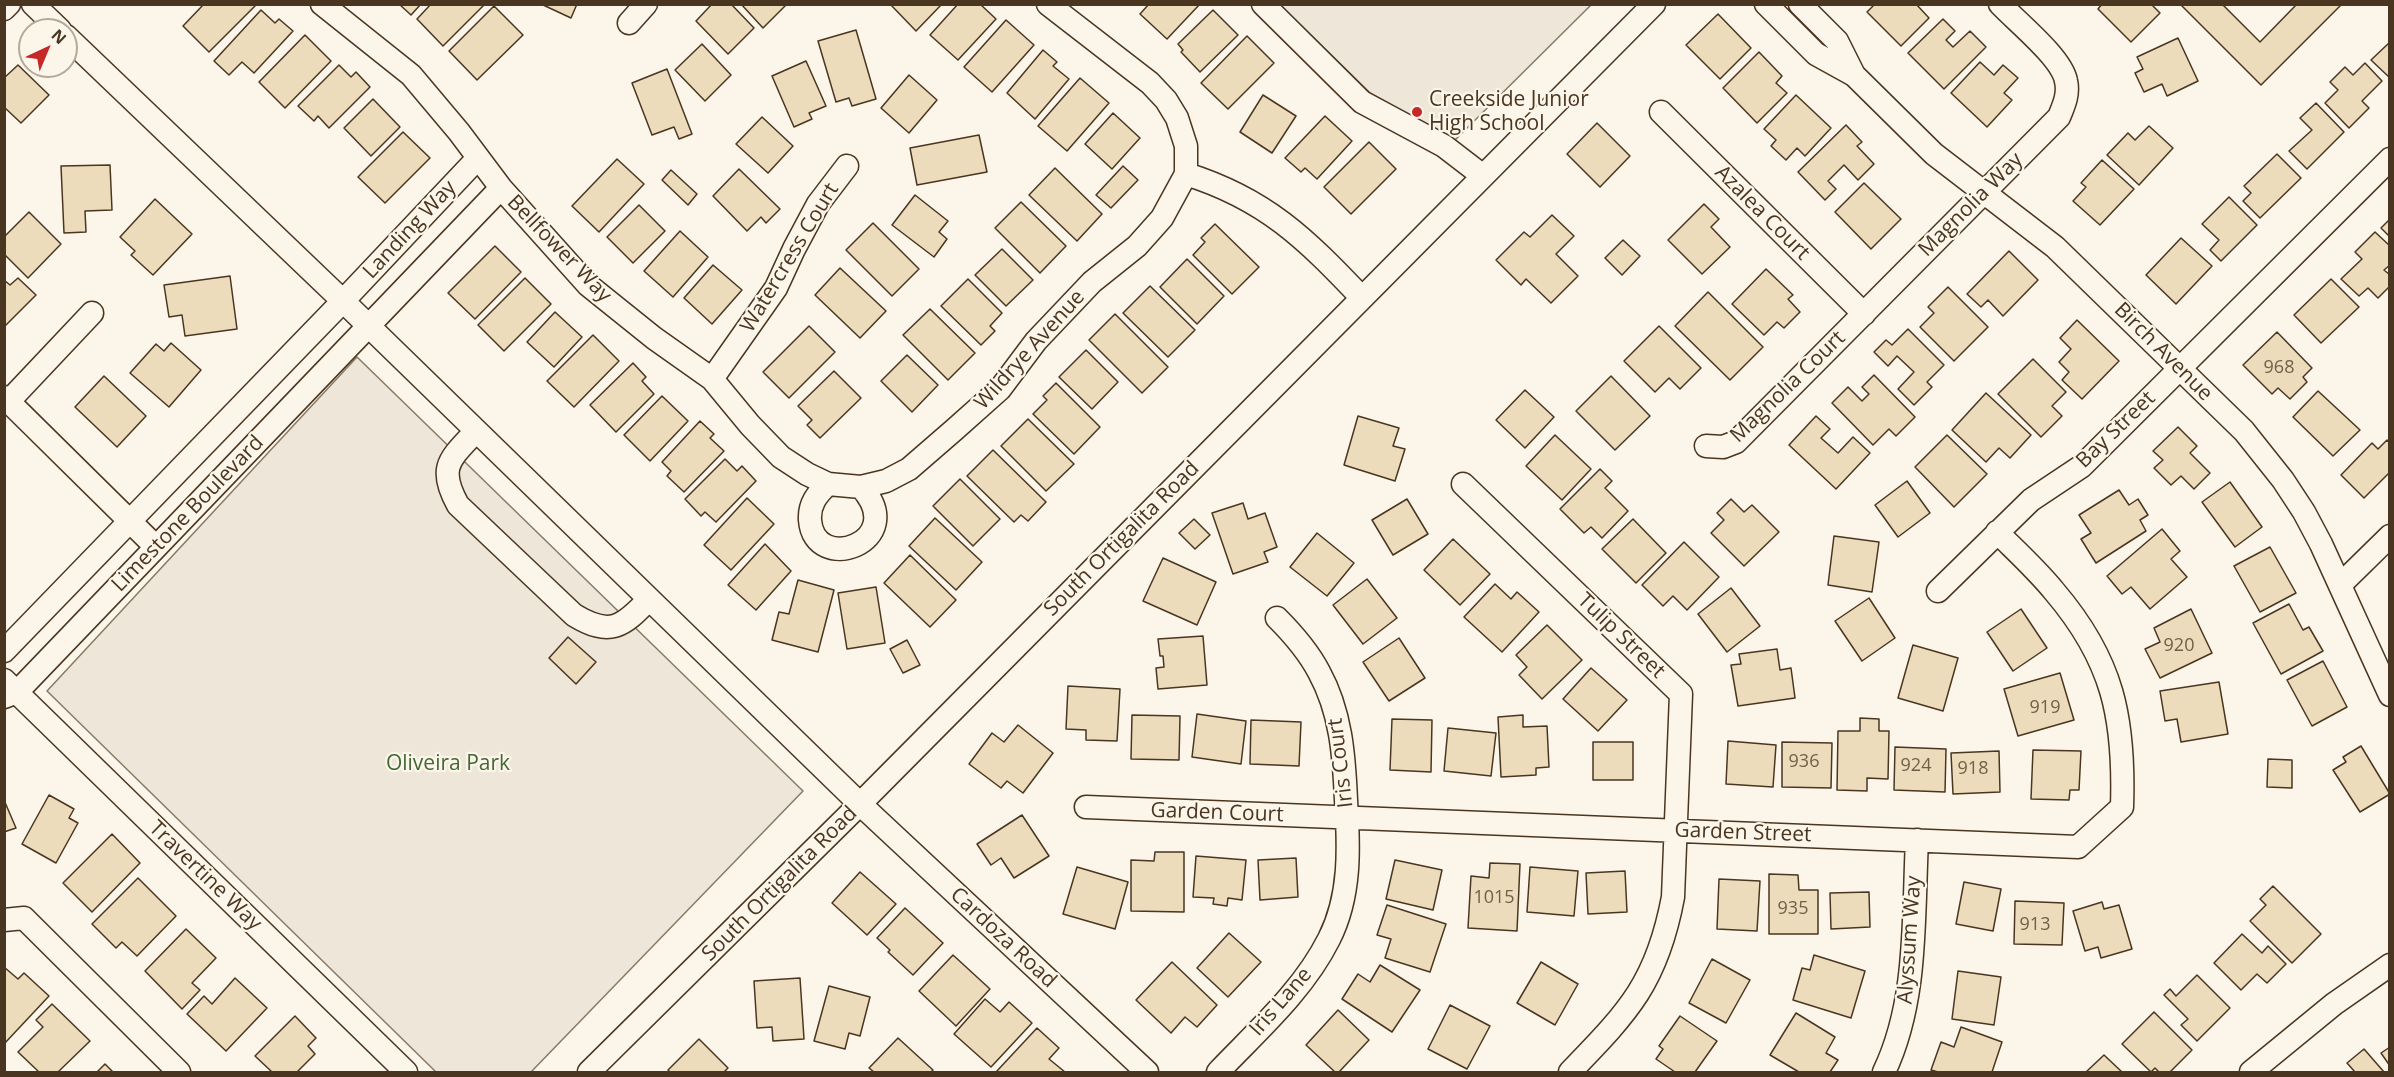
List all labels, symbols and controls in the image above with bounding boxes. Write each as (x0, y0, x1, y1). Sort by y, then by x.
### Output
north arrow (18, 18, 78, 78)
text: N (47, 24, 71, 49)
place label: Creekside Junior High School (1429, 87, 1589, 137)
marker: Creekside Junior High School (1410, 105, 1424, 119)
street label: Magnolia Way (1914, 148, 2028, 262)
street label: Azalea Court (1709, 160, 1815, 266)
street label: Landing Way (358, 176, 462, 284)
street label: Watercress Court (736, 179, 844, 337)
street label: Bellfower Way (502, 190, 616, 308)
street label: Wildrye Avenue (970, 285, 1090, 415)
street label: Birch Avenue (2108, 297, 2218, 407)
street label: Magnolia Court (1725, 326, 1851, 448)
house number: 968 (2264, 357, 2294, 379)
street label: Bay Street (2071, 386, 2161, 474)
street label: Limestone Boulevard (107, 431, 269, 597)
street label: South Ortigalita Road (1039, 456, 1205, 622)
street label: Tulip Street (1572, 588, 1670, 684)
house number: 920 (2164, 635, 2194, 657)
house number: 919 (2030, 697, 2060, 719)
street label: Iris Court (1323, 717, 1359, 809)
park label: Oliveira Park (386, 751, 510, 777)
house number: 936 (1789, 751, 1819, 773)
house number: 924 (1901, 755, 1931, 777)
house number: 918 (1958, 758, 1988, 780)
street label: Garden Court (1150, 798, 1284, 828)
street label: South Ortigalita Road (697, 801, 863, 967)
street label: Travertine Way (143, 816, 267, 936)
street label: Garden Street (1674, 818, 1812, 848)
street label: Alyssum Way (1893, 875, 1927, 1005)
street label: Cardoza Road (945, 882, 1061, 994)
house number: 1015 (1473, 887, 1515, 909)
house number: 935 (1778, 898, 1808, 920)
house number: 913 (2020, 914, 2050, 936)
street label: Iris Lane (1244, 963, 1318, 1041)

